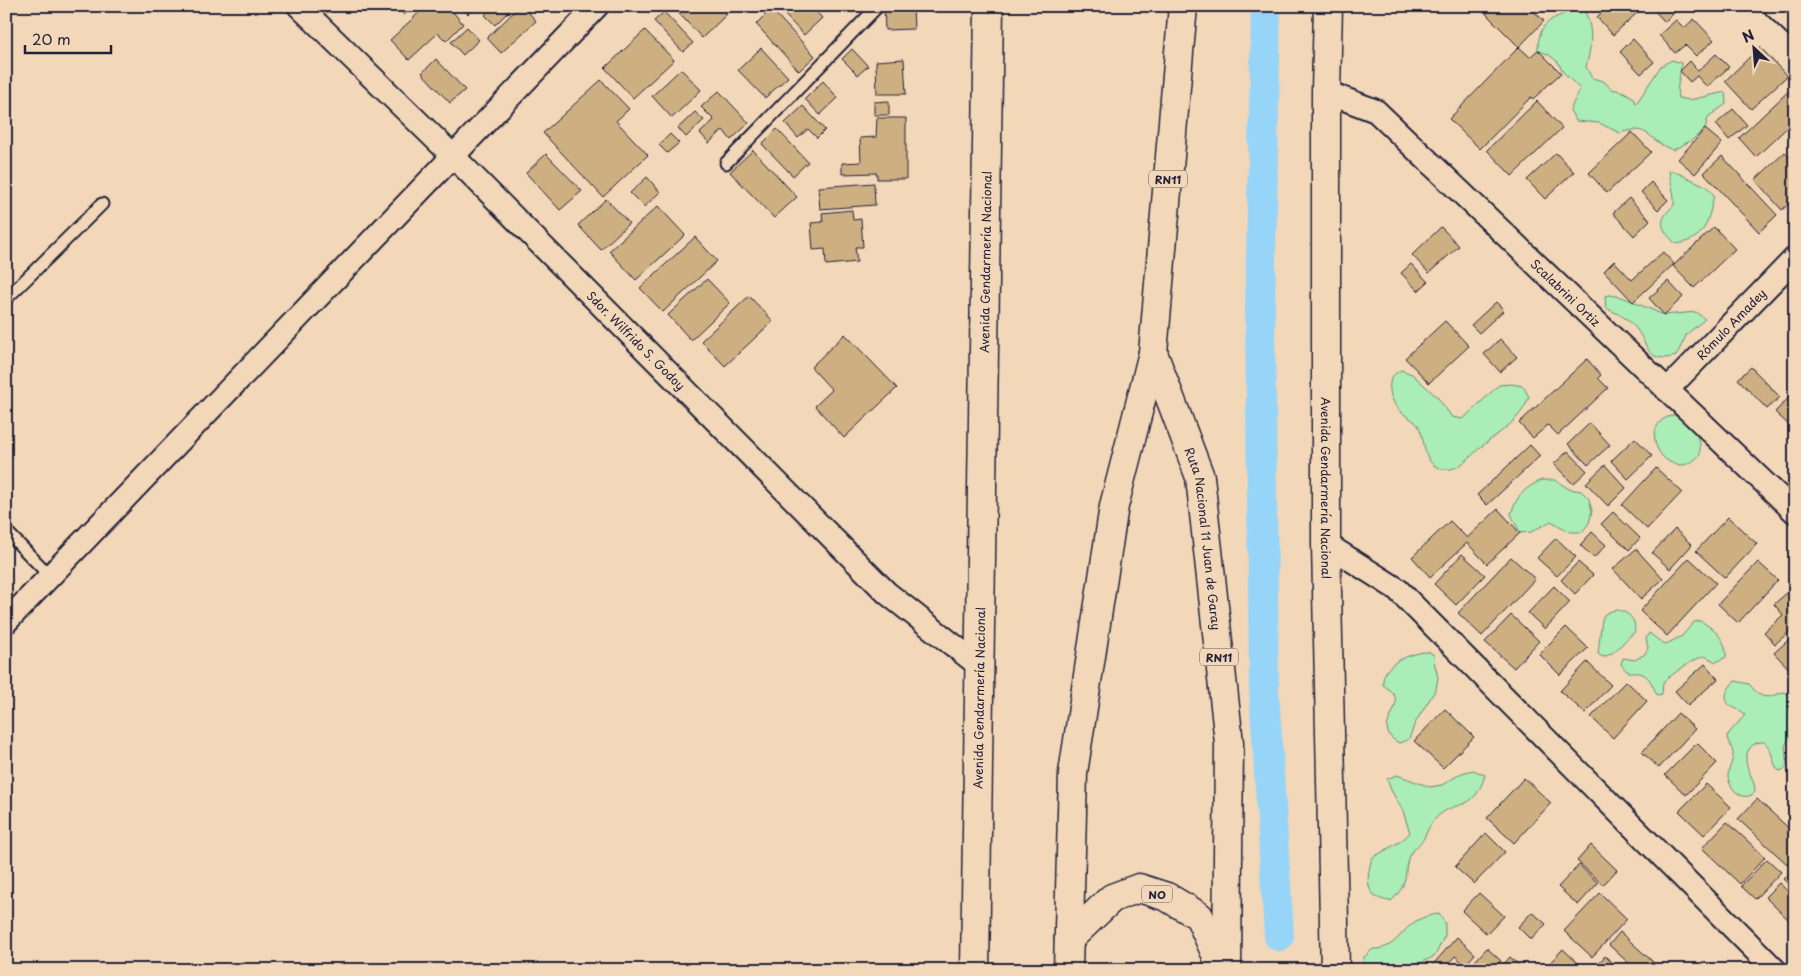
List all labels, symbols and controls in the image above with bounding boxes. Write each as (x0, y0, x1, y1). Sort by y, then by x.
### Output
scale bar (25, 22, 111, 54)
north arrow (1728, 22, 1778, 72)
text: N (1738, 24, 1758, 48)
text: 20 m (32, 27, 71, 50)
road number: RN11 (1149, 170, 1187, 188)
street label: Avenida Gendarmería Nacional (975, 171, 996, 353)
street label: Scalabrini Ortiz (1527, 255, 1605, 330)
street label: Rómulo Amadey (1692, 284, 1770, 364)
street label: Sdor. Wilfrido S. Godoy (583, 287, 690, 394)
street label: Avenida Gendarmería Nacional (1317, 397, 1336, 579)
street label: Ruta Nacional 11 Juan de Garay (1181, 445, 1226, 631)
street label: Avenida Gendarmería Nacional (969, 607, 989, 789)
road number: RN11 (1200, 649, 1238, 666)
road number: NO (1142, 886, 1172, 902)

